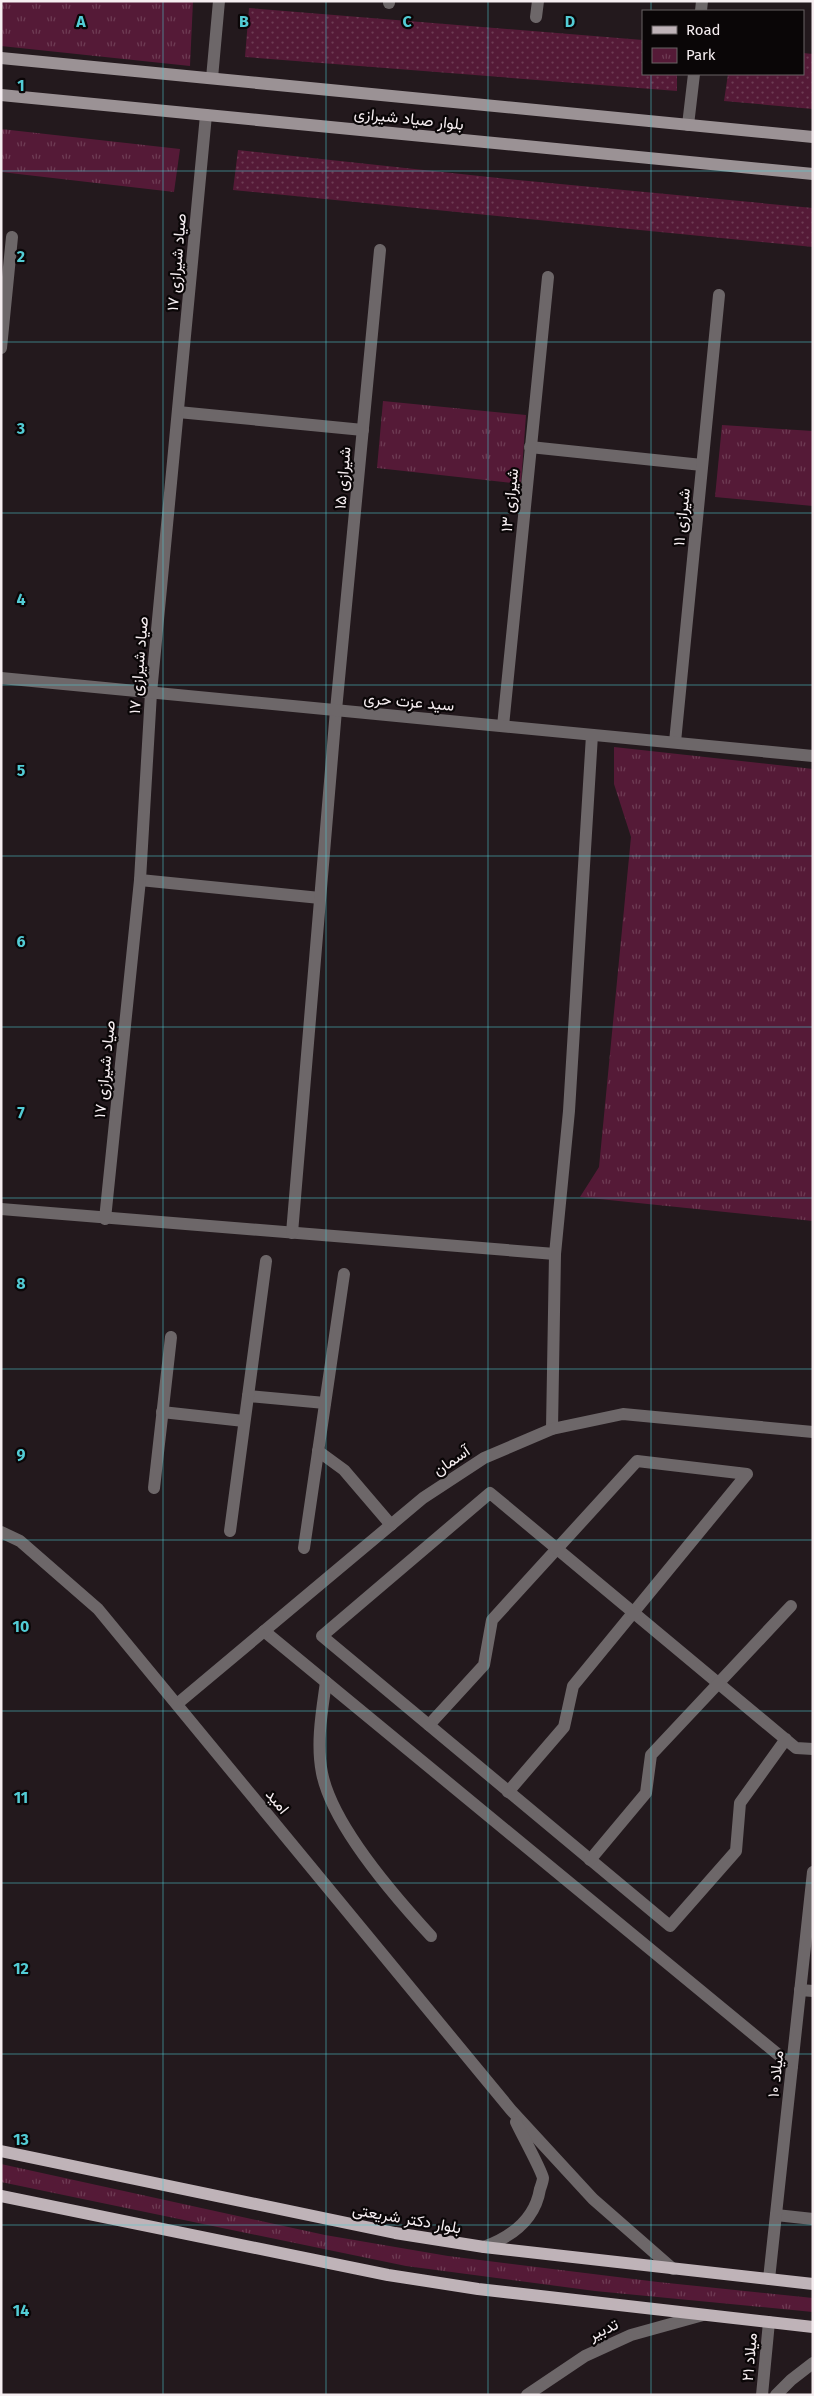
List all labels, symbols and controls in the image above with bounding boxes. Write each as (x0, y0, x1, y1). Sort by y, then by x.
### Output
legend (642, 10, 804, 75)
text: A (75, 12, 86, 31)
text: B (239, 12, 249, 31)
text: C (402, 12, 412, 31)
text: D (565, 12, 575, 31)
text: Road (686, 21, 721, 39)
text: Park (686, 46, 716, 64)
text: 1 (17, 76, 25, 95)
street label: بلوار صیاد شیرازی (353, 103, 465, 135)
street label: صیاد شیرازی ۱۷ (163, 212, 191, 312)
text: 2 (17, 247, 25, 266)
text: 3 (16, 419, 25, 438)
street label: شیرازی ۱۵ (330, 446, 356, 510)
street label: شیرازی ۱۳ (497, 467, 523, 533)
street label: شیرازی ۱۱ (669, 487, 695, 547)
text: 4 (16, 590, 26, 609)
street label: صیاد شیرازی ۱۷ (125, 615, 153, 715)
street label: سید عزت حری (363, 688, 455, 716)
text: 5 (17, 761, 26, 780)
text: 6 (16, 932, 26, 951)
street label: صیاد شیرازی ۱۷ (90, 1019, 120, 1119)
text: 7 (17, 1103, 25, 1122)
text: 8 (16, 1274, 26, 1293)
street label: آسمان (429, 1440, 474, 1480)
text: 9 (17, 1445, 26, 1464)
text: 10 (13, 1617, 29, 1636)
street label: امید (262, 1785, 293, 1818)
text: 11 (14, 1788, 28, 1807)
text: 12 (13, 1959, 29, 1978)
street label: میلاد ۱۰ (764, 2050, 787, 2099)
text: 13 (13, 2130, 29, 2149)
street label: بلوار دکتر شریعتی (351, 2200, 463, 2238)
text: 14 (13, 2301, 29, 2320)
street label: تدبیر (584, 2314, 622, 2346)
street label: میلاد ۲۱ (738, 2332, 761, 2382)

